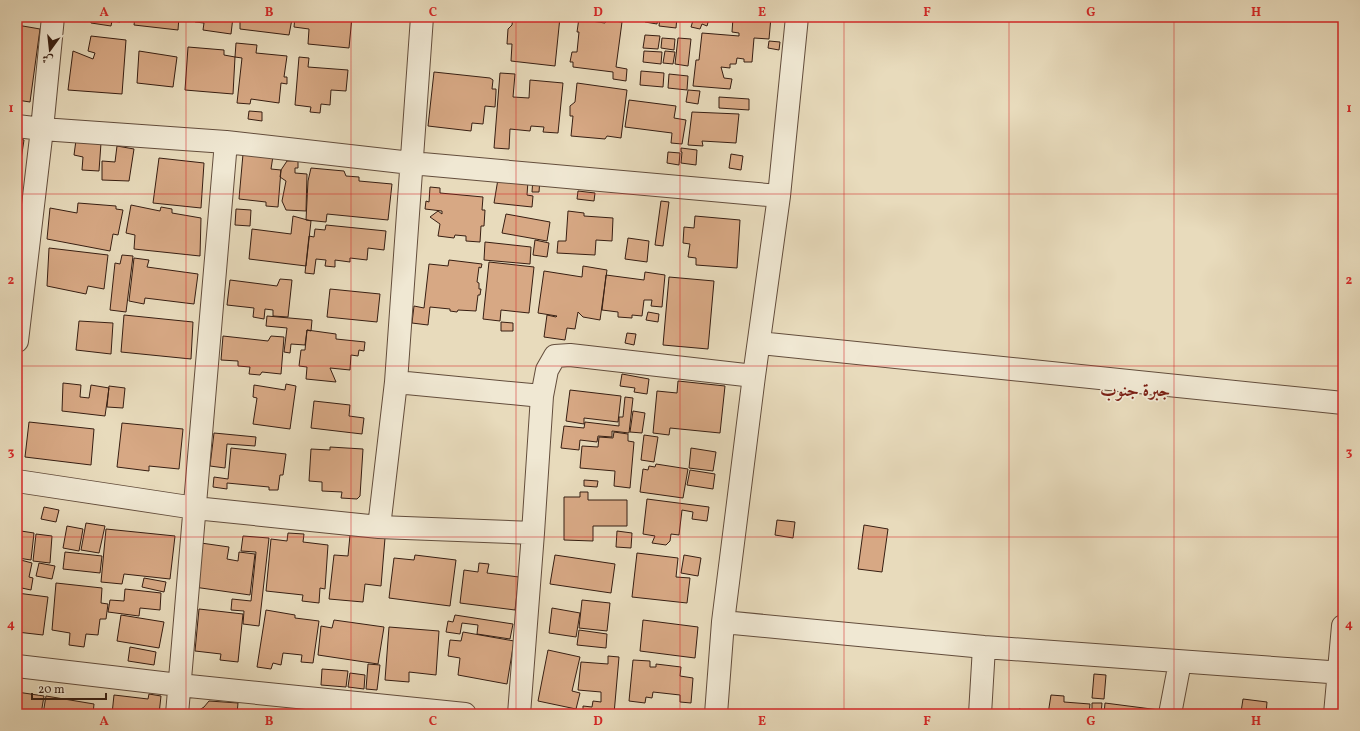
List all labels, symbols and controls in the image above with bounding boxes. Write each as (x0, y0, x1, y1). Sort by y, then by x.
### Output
text: A (99, 4, 109, 22)
text: B (265, 4, 274, 22)
text: C (429, 4, 437, 22)
text: D (593, 4, 603, 22)
text: E (758, 4, 766, 22)
text: F (923, 4, 931, 22)
text: G (1086, 4, 1096, 22)
text: H (1251, 4, 1261, 22)
north arrow (30, 30, 70, 70)
text: ش (41, 50, 55, 67)
text: 1 (8, 100, 14, 118)
text: 1 (1346, 100, 1352, 118)
text: 2 (8, 272, 15, 290)
text: 2 (1346, 272, 1353, 290)
district label: جبرة جنوب (1100, 379, 1170, 404)
text: 3 (8, 444, 15, 462)
text: 3 (1346, 444, 1353, 462)
text: 4 (7, 616, 15, 634)
text: 4 (1345, 616, 1353, 634)
scale bar (32, 675, 106, 701)
text: 20 m (38, 682, 65, 698)
text: A (99, 713, 109, 731)
text: B (265, 713, 274, 731)
text: C (429, 713, 437, 731)
text: D (593, 713, 603, 731)
text: E (758, 713, 766, 731)
text: F (923, 713, 931, 731)
text: G (1086, 713, 1096, 731)
text: H (1251, 713, 1261, 731)

